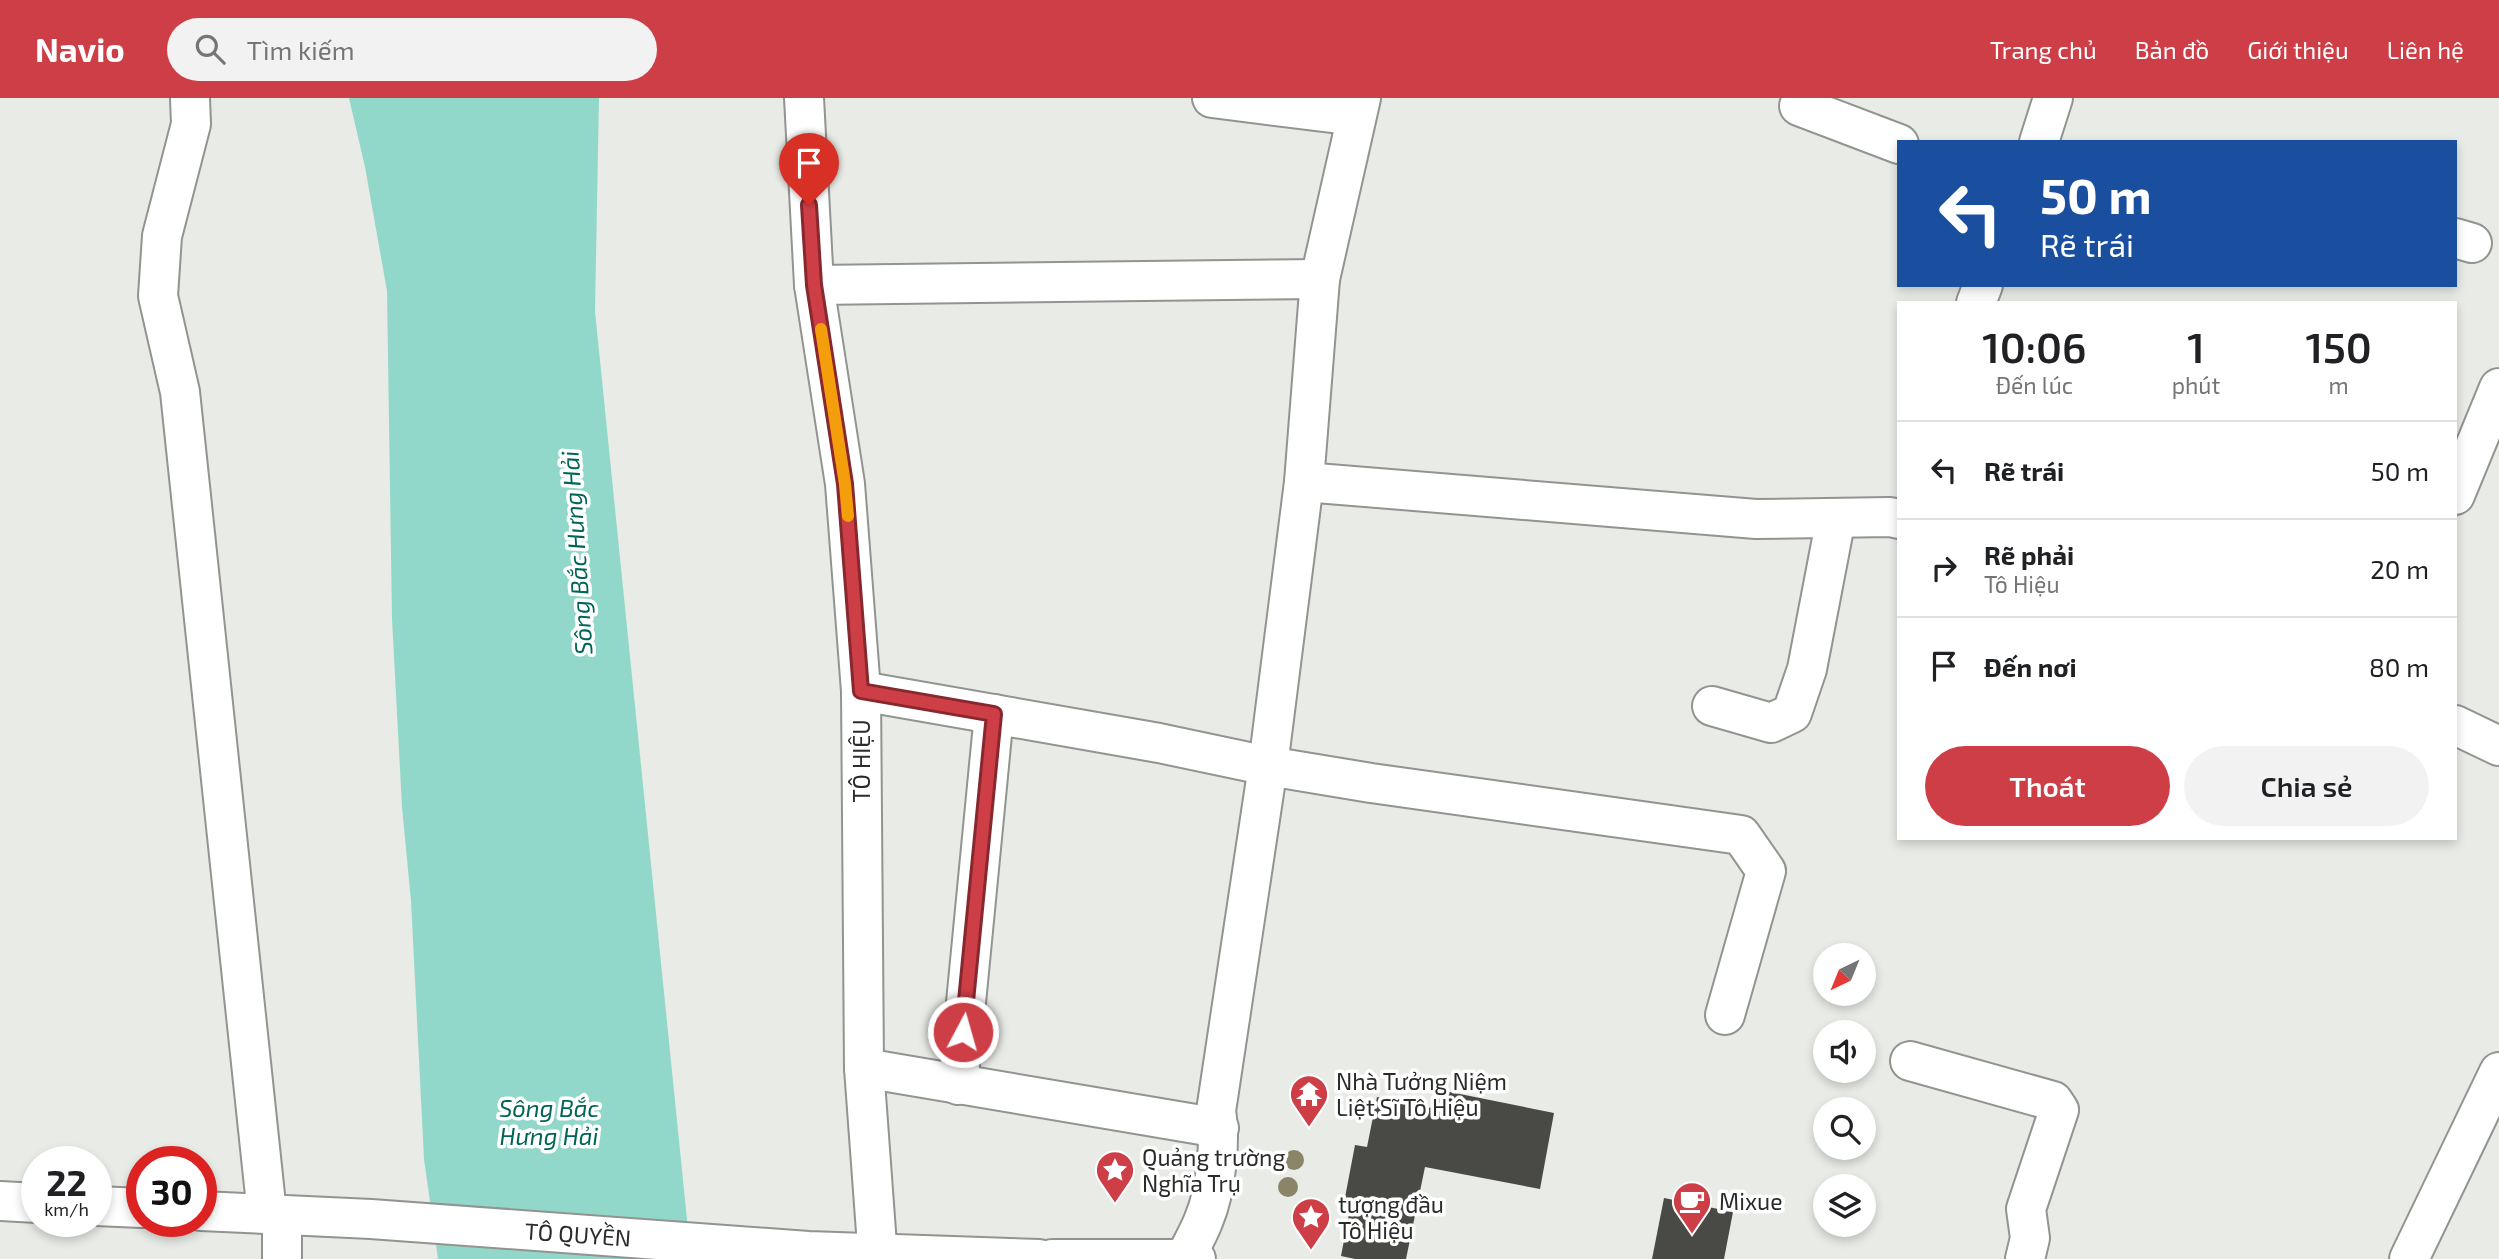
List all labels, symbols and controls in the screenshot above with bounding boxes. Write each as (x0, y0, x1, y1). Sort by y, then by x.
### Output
search box (167, 18, 657, 81)
text: Navio (35, 29, 125, 69)
icon: search (191, 30, 229, 68)
text: Tìm kiếm (247, 34, 355, 65)
text: Trang chủ (1990, 35, 2097, 64)
text: Bản đồ (2135, 35, 2209, 64)
text: Giới thiệu (2247, 35, 2349, 64)
text: Liên hệ (2387, 35, 2464, 64)
pin (779, 133, 839, 205)
icon: arrive (790, 144, 828, 182)
text: 50 m (2040, 165, 2152, 224)
icon: left (1925, 168, 2016, 259)
text: Rẽ trái (2040, 225, 2134, 263)
text: 10:06 (1982, 321, 2087, 371)
text: 1 (2187, 321, 2205, 371)
text: 150 (2305, 321, 2372, 371)
text: Đến lúc (1996, 371, 2073, 399)
text: phút (2172, 371, 2220, 399)
text: m (2329, 371, 2349, 399)
water label: Sông Bắc Hưng Hải (554, 450, 598, 656)
icon: left (1925, 451, 1963, 489)
text: Rẽ trái (1984, 455, 2064, 486)
text: 50 m (2371, 455, 2429, 486)
text: Rẽ phải (1984, 539, 2074, 570)
icon: right (1925, 549, 1963, 587)
text: 20 m (2370, 553, 2429, 584)
text: Tô Hiệu (1984, 570, 2060, 598)
icon: arrive (1925, 647, 1963, 685)
text: Đến nơi (1984, 651, 2077, 682)
text: 80 m (2369, 651, 2429, 682)
street label: TÔ HIỆU (847, 719, 875, 803)
button: Thoát (1925, 746, 2170, 826)
button: Chia sẻ (2184, 746, 2429, 826)
north arrow (1813, 943, 1876, 1006)
map controls (1813, 943, 1876, 1237)
position arrow (926, 995, 1000, 1069)
button: sound (1813, 1020, 1876, 1083)
place label: Nhà Tưởng Niệm Liệt Sĩ Tô Hiệu (1336, 1067, 1507, 1121)
temple icon: Nhà Tưởng Niệm Liệt Sĩ Tô Hiệu (1288, 1073, 1330, 1128)
water label: Sông Bắc Hưng Hải (499, 1093, 599, 1150)
button: search (1813, 1097, 1876, 1160)
place label: Quảng trường Nghĩa Trụ (1142, 1143, 1285, 1197)
speed limit sign: 30 (126, 1146, 217, 1237)
place icon: Quảng trường Nghĩa Trụ (1094, 1149, 1136, 1204)
text: 22 (46, 1161, 87, 1203)
button: layers (1813, 1174, 1876, 1237)
cafe icon: Mixue (1671, 1180, 1713, 1235)
place label: Mixue (1719, 1187, 1782, 1215)
place label: tượng đầu Tô Hiệu (1338, 1190, 1444, 1244)
place icon: tượng đầu Tô Hiệu (1290, 1196, 1332, 1251)
text: km/h (44, 1198, 89, 1220)
street label: TÔ QUYỀN (524, 1214, 632, 1252)

